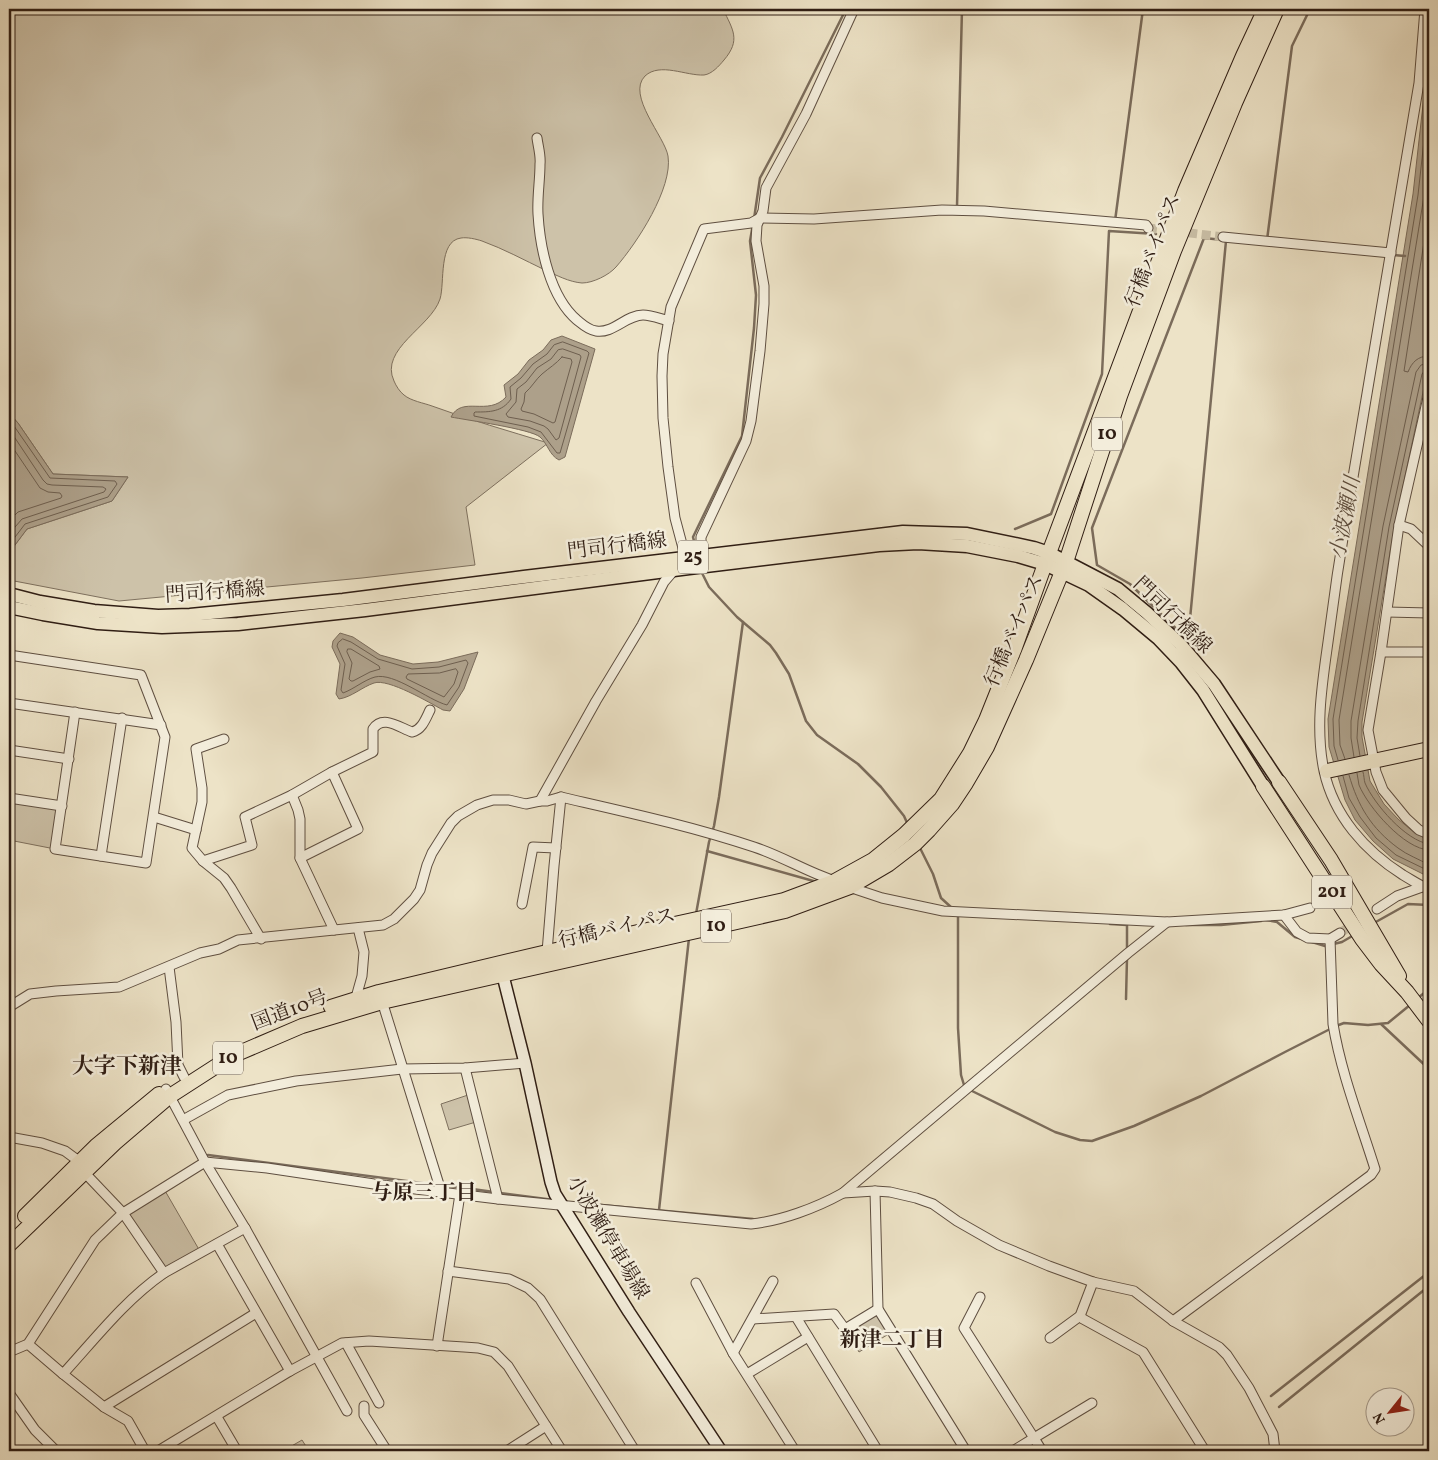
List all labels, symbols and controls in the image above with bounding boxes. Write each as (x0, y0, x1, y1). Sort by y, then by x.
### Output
street label: 行橋バイパス (1119, 190, 1189, 312)
road number: 10 (1092, 418, 1122, 450)
water label: 小波瀬川 (1324, 472, 1369, 562)
street label: 門司行橋線 (566, 527, 668, 567)
road number: 25 (678, 540, 708, 574)
street label: 行橋バイパス (979, 570, 1051, 692)
street label: 門司行橋線 (1126, 571, 1218, 661)
street label: 門司行橋線 (164, 576, 266, 610)
road number: 201 (1312, 876, 1352, 909)
street label: 行橋バイパス (556, 902, 678, 956)
road number: 10 (701, 909, 731, 942)
street label: 国道10号 (248, 984, 332, 1038)
road number: 10 (213, 1042, 243, 1074)
district label: 大字下新津 (72, 1052, 182, 1083)
street label: 小波瀬停車場線 (559, 1171, 655, 1305)
district label: 与原三丁目 (372, 1179, 477, 1208)
district label: 新津二丁目 (840, 1326, 945, 1355)
north arrow (1366, 1388, 1416, 1438)
text: N (1369, 1409, 1391, 1427)

